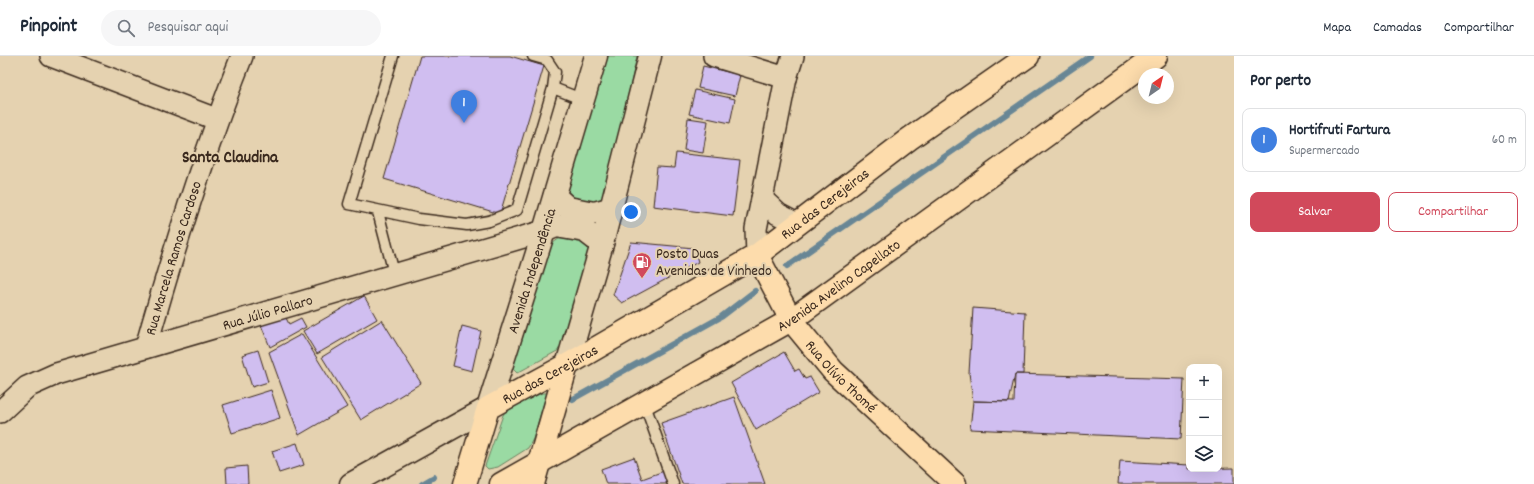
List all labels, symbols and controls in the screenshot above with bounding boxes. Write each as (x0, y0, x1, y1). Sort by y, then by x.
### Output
search box (101, 10, 381, 46)
text: Pinpoint (20, 14, 77, 41)
icon: search (115, 17, 137, 39)
text: Pesquisar aqui (147, 17, 228, 39)
text: Mapa (1323, 18, 1351, 38)
text: Camadas (1373, 18, 1422, 38)
text: Compartilhar (1444, 18, 1514, 38)
north arrow (1138, 68, 1174, 104)
text: Por perto (1250, 70, 1311, 94)
pin: 1 (451, 90, 477, 123)
text: Hortifruti Fartura (1289, 120, 1390, 142)
text: 1 (1263, 131, 1265, 150)
text: 60 m (1492, 131, 1517, 150)
text: Supermercado (1289, 142, 1360, 161)
district label: Santa Claudina (182, 147, 279, 171)
street label: Rua das Cerejeiras (777, 164, 875, 246)
street label: Rua Marcela Ramos Cardoso (141, 178, 209, 338)
button: Salvar (1250, 192, 1380, 232)
button: Compartilhar (1388, 192, 1518, 232)
your location (621, 202, 641, 222)
street label: Avenida Independência (503, 205, 563, 337)
street label: Avenida Avelino Capellato (774, 235, 906, 339)
place label: Posto Duas Avenidas de Vinhedo (656, 244, 772, 283)
fuel station icon: Posto Duas Avenidas de Vinhedo (631, 251, 653, 279)
street label: Rua Júlio Pallaro (220, 290, 316, 338)
street label: Rua Olívio Thomé (799, 336, 881, 419)
street label: Rua das Cerejeiras (499, 340, 603, 411)
map controls (1186, 364, 1222, 472)
button: + (1186, 364, 1222, 400)
button: − (1186, 400, 1222, 436)
button: layers (1186, 436, 1222, 472)

